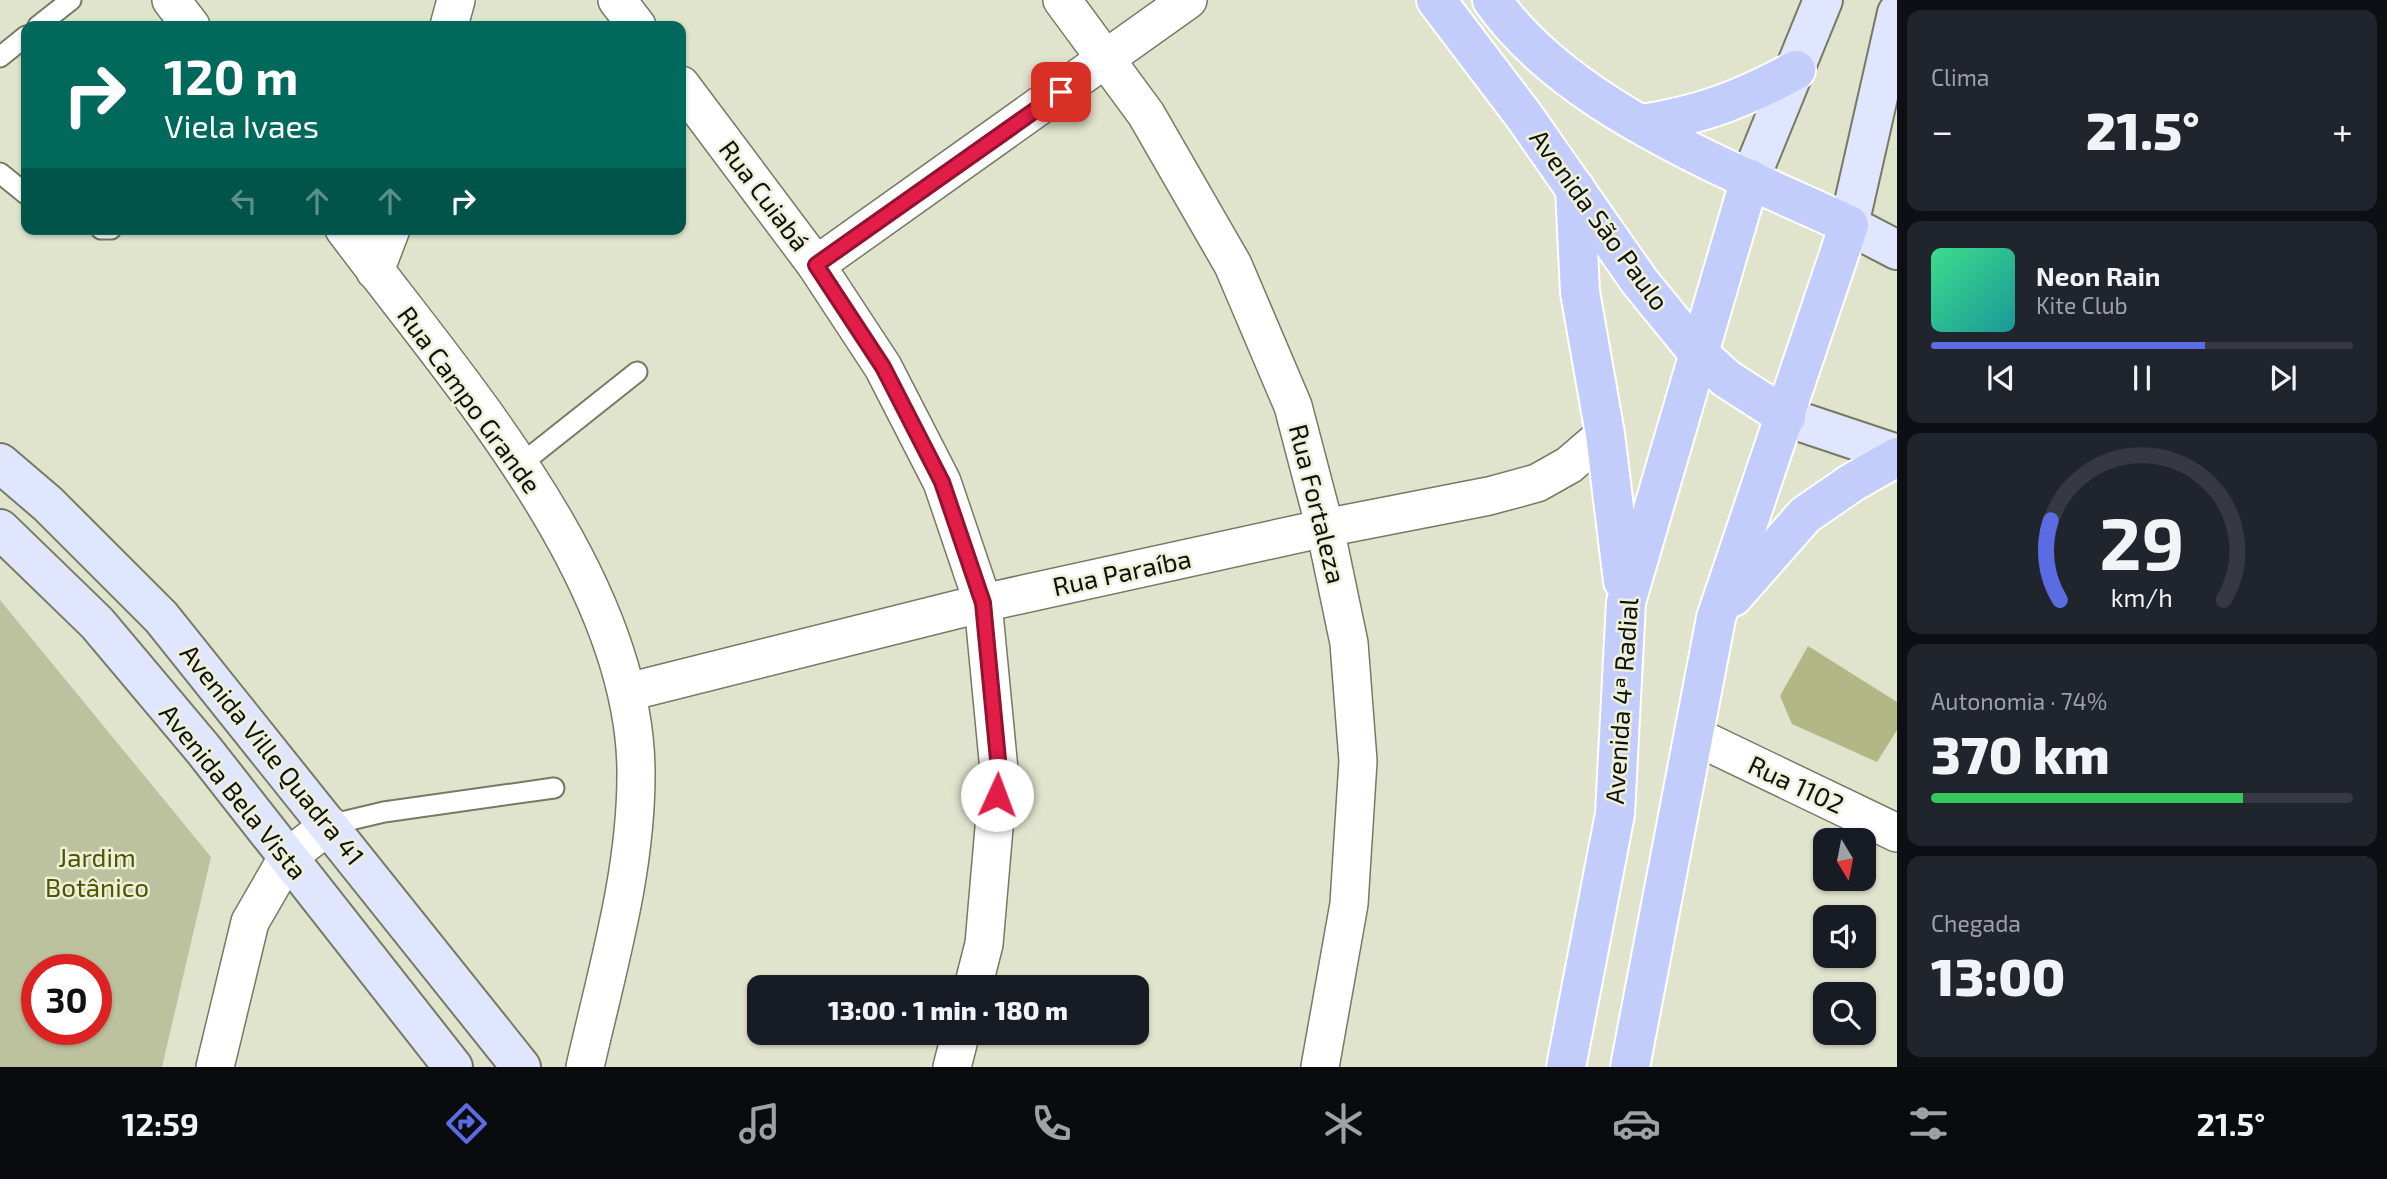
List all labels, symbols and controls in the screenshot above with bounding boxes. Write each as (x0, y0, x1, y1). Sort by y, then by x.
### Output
text: 120 m (164, 46, 298, 105)
icon: right (49, 49, 140, 140)
pin (1031, 62, 1091, 122)
text: Clima (1931, 63, 1989, 91)
icon: arrive (1042, 73, 1080, 111)
text: 21.5° (2086, 98, 2200, 160)
text: Viela Ivaes (164, 106, 319, 144)
text: − (1931, 107, 1953, 153)
text: + (2332, 107, 2353, 153)
street label: Avenida São Paulo (1524, 123, 1676, 316)
street label: Rua Cuiabá (714, 134, 817, 257)
icon: left (225, 182, 263, 220)
icon: ahead (298, 182, 336, 220)
icon: ahead (371, 182, 409, 220)
icon: right (444, 182, 482, 220)
text: Neon Rain (2036, 260, 2160, 291)
text: Kite Club (2036, 291, 2128, 319)
street label: Rua Campo Grande (392, 300, 548, 499)
icon: previous (1982, 359, 2020, 397)
icon: pause (2123, 359, 2161, 397)
icon: next (2264, 359, 2302, 397)
street label: Rua Fortaleza (1284, 421, 1353, 587)
text: 29 (2099, 497, 2185, 585)
street label: Rua Paraíba (1050, 542, 1194, 601)
text: km/h (2111, 581, 2173, 611)
street label: Avenida 4ª Radial (1598, 596, 1643, 805)
street label: Avenida Ville Quadra 41 (175, 637, 372, 871)
text: Autonomia · 74% (1931, 687, 2107, 715)
street label: Avenida Bela Vista (154, 697, 314, 885)
text: 370 km (1931, 722, 2110, 784)
street label: Rua 1102 (1744, 748, 1849, 819)
position arrow (960, 758, 1034, 832)
north arrow (1813, 828, 1876, 891)
map controls (1813, 828, 1876, 1045)
park label: Jardim Botânico (45, 841, 149, 902)
button: sound (1813, 905, 1876, 968)
text: Chegada (1931, 909, 2021, 937)
text: 13:00 (1931, 944, 2065, 1006)
speed limit sign: 30 (21, 954, 112, 1045)
button: search (1813, 982, 1876, 1045)
text: 13:00 · 1 min · 180 m (828, 994, 1068, 1025)
icon: directions (442, 1099, 491, 1148)
icon: music (735, 1099, 784, 1148)
icon: phone (1027, 1099, 1076, 1148)
icon: climate (1319, 1099, 1368, 1148)
icon: car (1612, 1099, 1661, 1148)
icon: filters (1904, 1099, 1953, 1148)
text: 12:59 (122, 1104, 199, 1142)
text: 21.5° (2196, 1104, 2265, 1142)

